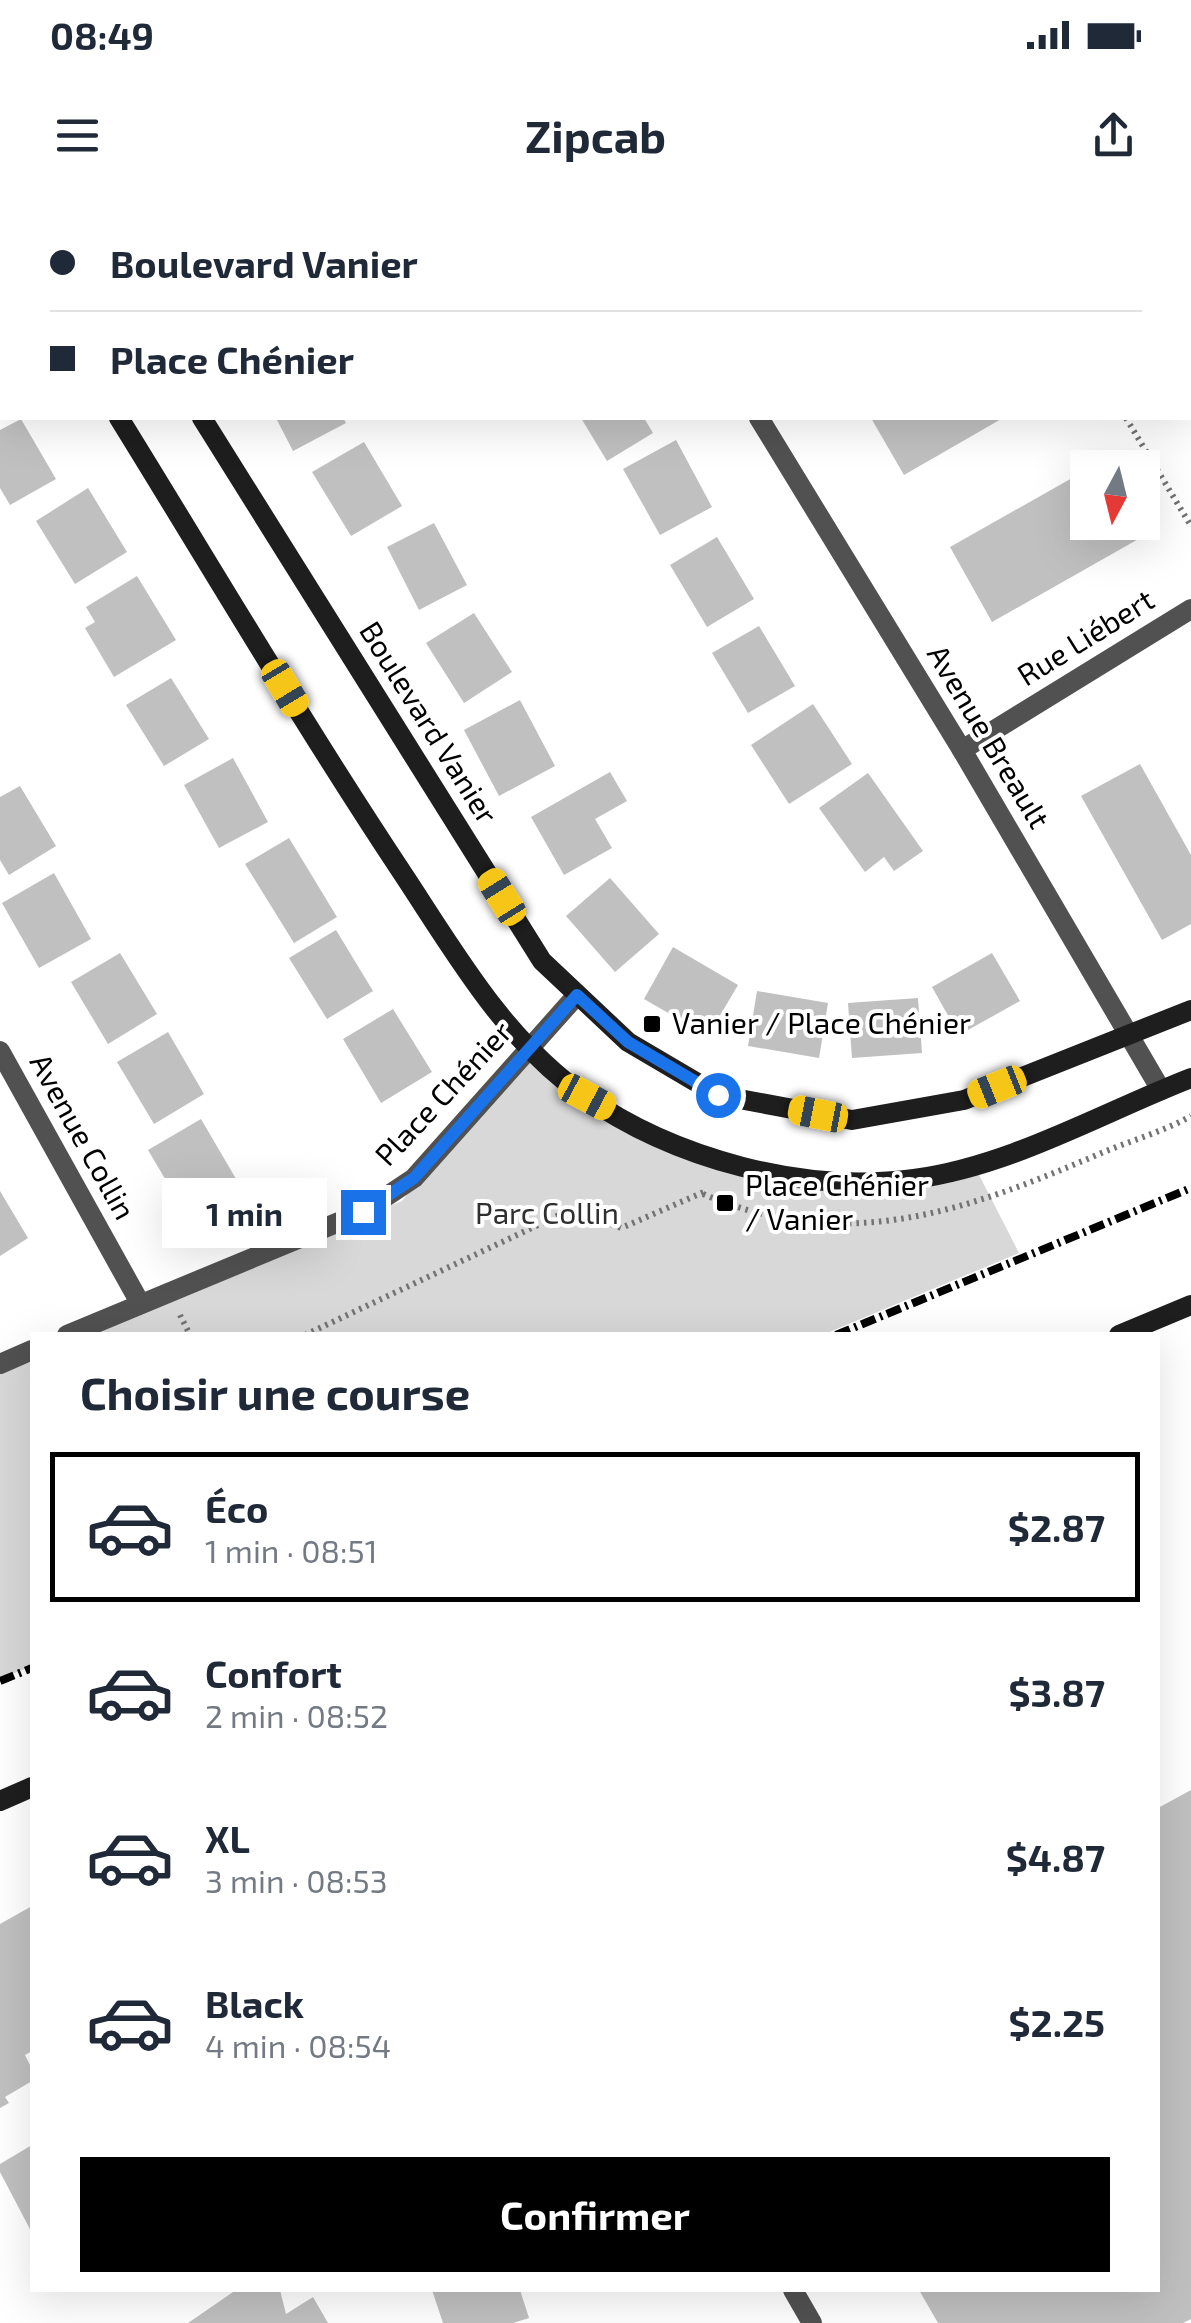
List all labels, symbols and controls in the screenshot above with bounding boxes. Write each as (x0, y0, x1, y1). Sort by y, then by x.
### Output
text: 08:49 (50, 12, 154, 58)
icon: menu (50, 108, 105, 163)
text: Zipcab (525, 108, 666, 162)
icon: share (1086, 108, 1141, 163)
text: Boulevard Vanier (110, 240, 418, 286)
text: Place Chénier (110, 336, 354, 382)
north arrow (1070, 450, 1160, 540)
map controls (1070, 450, 1160, 540)
street label: Rue Liébert (1010, 580, 1160, 692)
street label: Boulevard Vanier (353, 614, 506, 830)
street label: Avenue Breault (921, 638, 1059, 834)
car (257, 655, 313, 721)
car (473, 864, 531, 930)
place label: Vanier / Place Chénier (672, 1004, 971, 1040)
street label: Place Chénier (367, 1013, 518, 1172)
marker: Vanier / Place Chénier (641, 1013, 663, 1035)
street label: Avenue Collin (23, 1047, 144, 1225)
car (964, 1062, 1030, 1112)
car (553, 1070, 621, 1124)
route start (696, 1073, 741, 1118)
car (786, 1094, 850, 1134)
place label: Place Chénier / Vanier (745, 1166, 929, 1236)
callout: 1 min (163, 1177, 328, 1247)
route end (341, 1190, 386, 1235)
marker: Place Chénier / Vanier (714, 1192, 736, 1214)
text: 1 min (206, 1194, 283, 1232)
park label: Parc Collin (475, 1194, 619, 1230)
text: Choisir une course (80, 1365, 470, 1419)
icon: car (85, 1482, 175, 1572)
text: Éco (205, 1485, 268, 1531)
text: $2.87 (1008, 1504, 1105, 1550)
text: 1 min · 08:51 (205, 1531, 377, 1569)
icon: car (85, 1647, 175, 1737)
text: Confort (205, 1650, 342, 1696)
text: $3.87 (1008, 1669, 1105, 1715)
text: 2 min · 08:52 (205, 1696, 388, 1734)
icon: car (85, 1812, 175, 1902)
text: XL (205, 1815, 250, 1861)
text: $4.87 (1006, 1834, 1105, 1880)
text: 3 min · 08:53 (205, 1861, 388, 1899)
icon: car (85, 1977, 175, 2067)
text: Black (205, 1980, 304, 2026)
text: $2.25 (1009, 1999, 1105, 2045)
text: 4 min · 08:54 (205, 2026, 391, 2064)
button: Confirmer (80, 2157, 1110, 2272)

